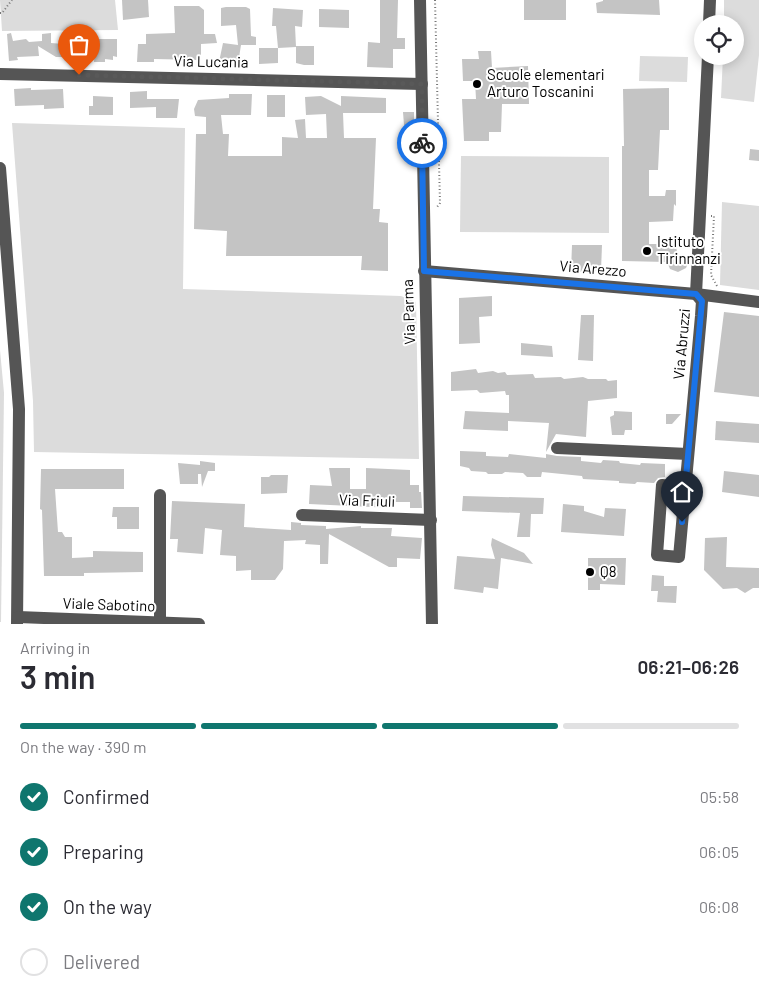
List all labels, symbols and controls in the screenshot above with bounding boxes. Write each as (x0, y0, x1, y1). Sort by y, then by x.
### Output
map controls (694, 15, 744, 65)
button: locate (694, 15, 744, 65)
pin (58, 24, 100, 75)
icon: bag (65, 31, 93, 59)
street label: Via Lucania (173, 51, 249, 71)
place label: Scuole elementari Arturo Toscanini (487, 65, 604, 100)
marker: Scuole elementari Arturo Toscanini (471, 78, 483, 90)
courier (397, 118, 447, 168)
icon: bike (408, 129, 436, 157)
place label: Istituto Tirinnanzi (657, 232, 721, 267)
marker: Istituto Tirinnanzi (641, 245, 653, 257)
street label: Via Arezzo (559, 256, 627, 280)
street label: Via Parma (398, 279, 418, 345)
street label: Via Abruzzi (669, 308, 693, 380)
pin (661, 471, 703, 522)
icon: home (668, 478, 696, 506)
street label: Via Friuli (339, 490, 395, 510)
place label: Q8 (600, 562, 616, 580)
marker: Q8 (584, 566, 596, 578)
street label: Viale Sabotino (62, 593, 156, 615)
text: Arriving in (20, 638, 90, 657)
text: 06:21–06:26 (637, 655, 739, 678)
text: 3 min (20, 657, 96, 695)
text: On the way · 390 m (20, 737, 146, 756)
icon: check (20, 783, 48, 811)
text: Confirmed (63, 785, 150, 808)
text: 05:58 (700, 787, 739, 806)
icon: check (20, 838, 48, 866)
text: Preparing (63, 840, 144, 863)
text: 06:05 (699, 842, 739, 861)
icon: check (20, 893, 48, 921)
text: On the way (63, 895, 152, 918)
text: 06:08 (699, 897, 739, 916)
text: Delivered (63, 950, 140, 973)

